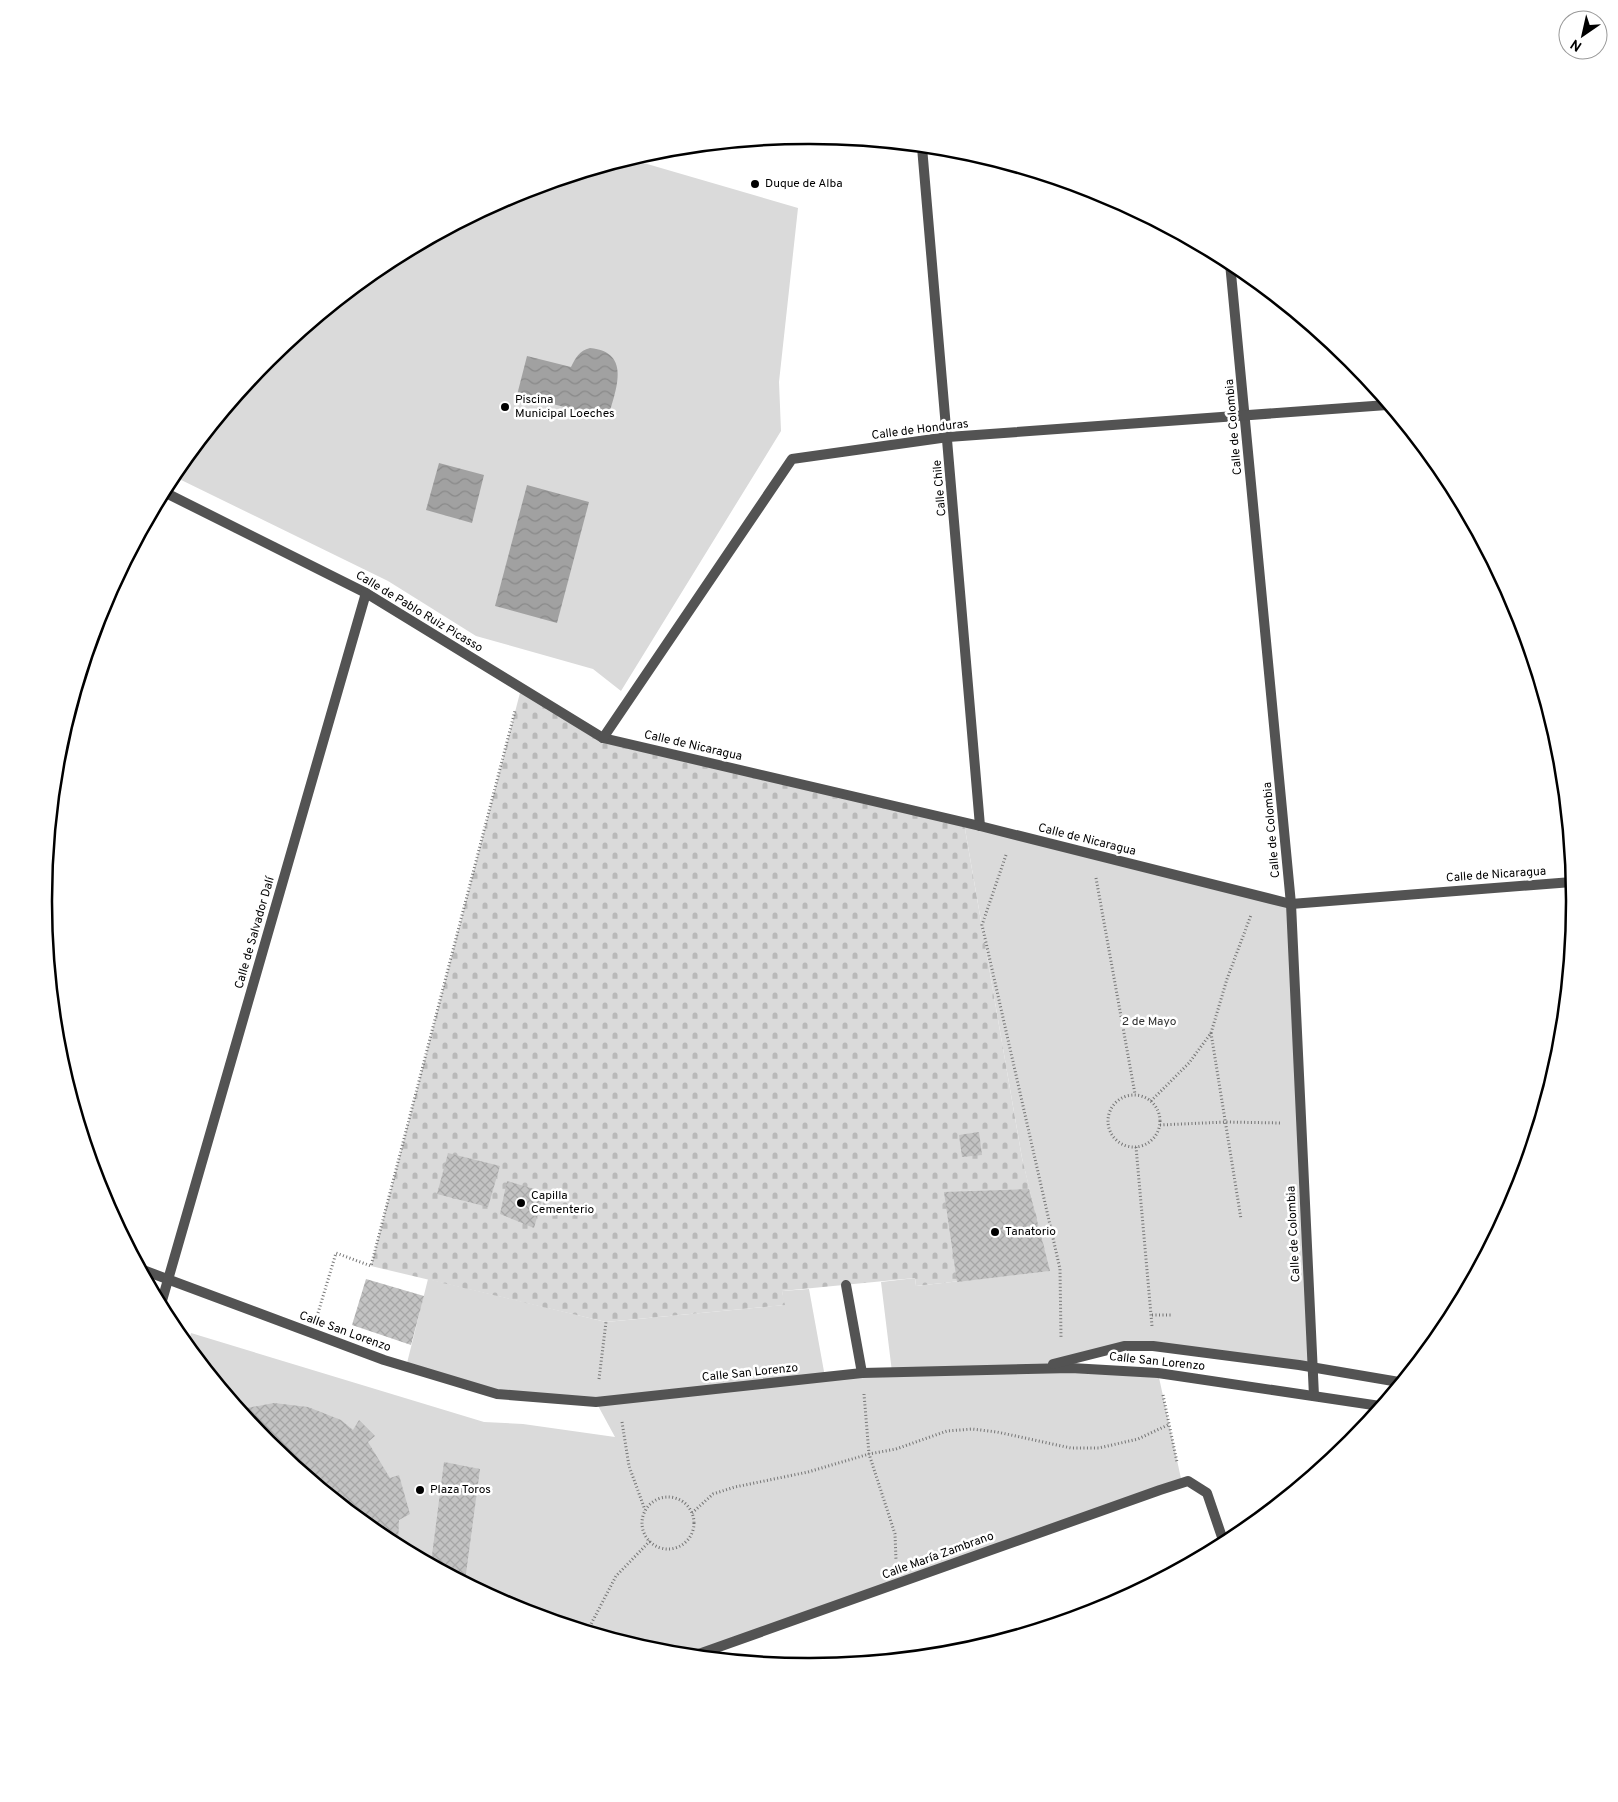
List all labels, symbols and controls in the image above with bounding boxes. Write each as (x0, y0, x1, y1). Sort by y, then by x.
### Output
north arrow (1558, 10, 1608, 60)
text: N (1568, 35, 1585, 54)
place label: Duque de Alba (765, 176, 843, 192)
marker: Duque de Alba (749, 178, 761, 190)
street label: Calle de Colombia (1222, 378, 1246, 476)
place label: Piscina Municipal Loeches (515, 392, 615, 422)
marker: Piscina Municipal Loeches (499, 401, 511, 413)
street label: Calle de Honduras (871, 416, 969, 444)
street label: Calle Chile (930, 459, 950, 517)
street label: Calle de Pablo Ruiz Picasso (352, 568, 486, 657)
street label: Calle de Nicaragua (642, 727, 744, 765)
street label: Calle de Colombia (1260, 781, 1284, 879)
street label: Calle de Nicaragua (1036, 820, 1138, 860)
street label: Calle de Nicaragua (1445, 864, 1547, 886)
street label: Calle de Salvador Dalí (231, 874, 279, 991)
park label: 2 de Mayo (1122, 1014, 1177, 1030)
street label: Calle de Colombia (1283, 1186, 1305, 1282)
place label: Capilla Cementerio (531, 1188, 595, 1218)
marker: Capilla Cementerio (515, 1197, 527, 1209)
place label: Tanatorio (1005, 1224, 1056, 1240)
marker: Tanatorio (989, 1226, 1001, 1238)
street label: Calle San Lorenzo (297, 1308, 393, 1356)
street label: Calle San Lorenzo (1108, 1349, 1206, 1375)
street label: Calle San Lorenzo (701, 1360, 799, 1386)
place label: Plaza Toros (430, 1482, 491, 1498)
marker: Plaza Toros (414, 1484, 426, 1496)
street label: Calle María Zambrano (880, 1528, 996, 1584)

